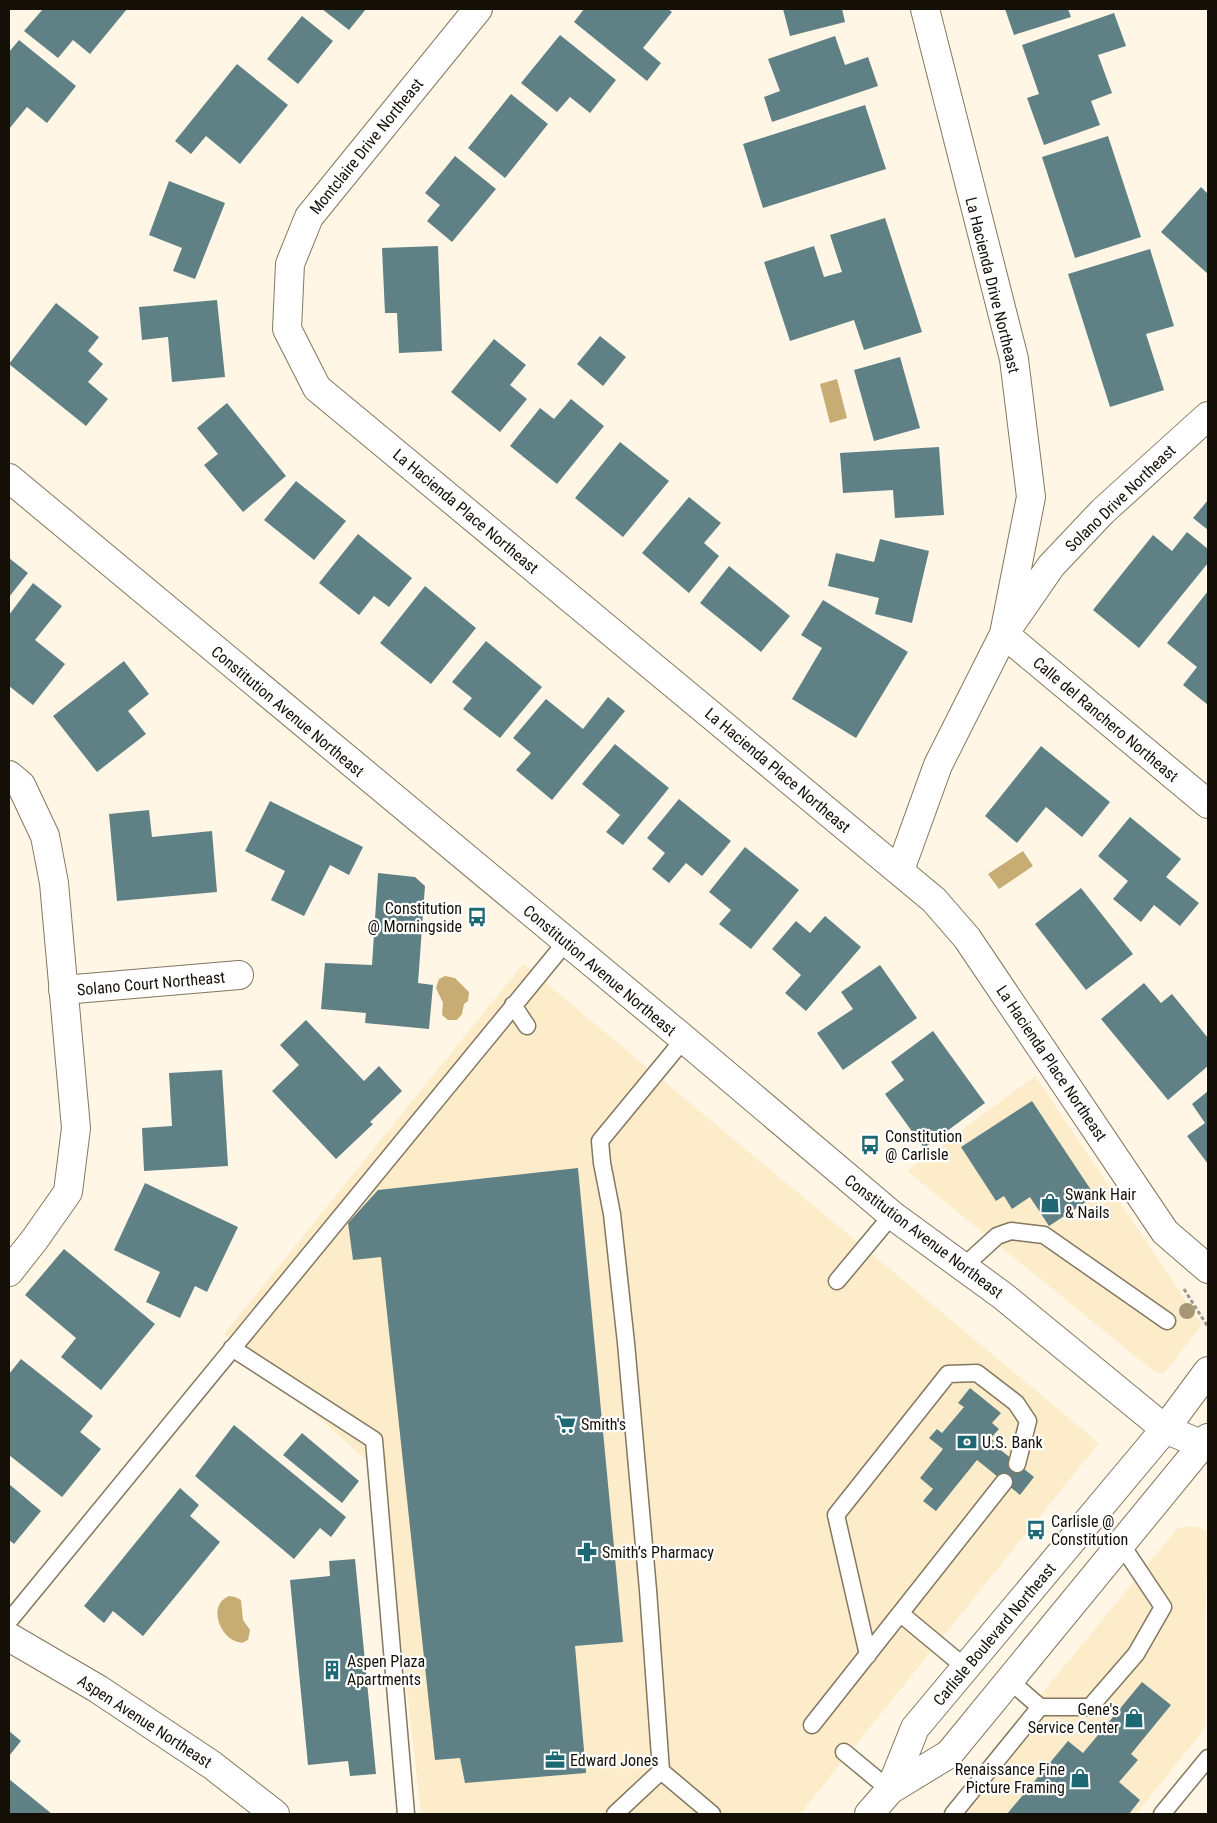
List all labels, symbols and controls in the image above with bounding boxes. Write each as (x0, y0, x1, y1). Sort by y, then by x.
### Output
street label: Montclaire Drive Northeast (306, 74, 427, 218)
street label: La Hacienda Drive Northeast (961, 195, 1024, 375)
street label: Solano Drive Northeast (1061, 441, 1179, 556)
street label: La Hacienda Place Northeast (389, 445, 542, 578)
street label: Constitution Avenue Northeast (207, 642, 368, 781)
street label: Calle del Ranchero Northeast (1029, 653, 1182, 786)
street label: La Hacienda Place Northeast (701, 704, 854, 837)
place label: Constitution @ Morningside (368, 899, 462, 936)
street label: Constitution Avenue Northeast (519, 901, 680, 1040)
bus stop icon: Constitution @ Morningside (466, 906, 488, 928)
street label: Solano Court Northeast (76, 968, 226, 999)
street label: La Hacienda Place Northeast (992, 982, 1111, 1145)
place label: Constitution @ Carlisle (885, 1127, 962, 1164)
bus stop icon: Constitution @ Carlisle (859, 1134, 881, 1156)
street label: Constitution Avenue Northeast (841, 1171, 1007, 1302)
place label: Swank Hair & Nails (1065, 1185, 1136, 1222)
shop icon: Swank Hair & Nails (1039, 1192, 1061, 1214)
supermarket icon: Smith's (555, 1413, 577, 1435)
place label: Smith's (581, 1415, 626, 1434)
bank icon: U.S. Bank (956, 1431, 978, 1453)
place label: U.S. Bank (982, 1433, 1044, 1452)
place label: Carlisle @ Constitution (1051, 1512, 1128, 1549)
bus stop icon: Carlisle @ Constitution (1025, 1519, 1047, 1541)
pharmacy icon: Smith’s Pharmacy (576, 1541, 598, 1563)
place label: Smith’s Pharmacy (602, 1543, 714, 1562)
street label: Carlisle Boulevard Northeast (929, 1559, 1060, 1709)
place label: Aspen Plaza Apartments (347, 1652, 425, 1689)
building icon: Aspen Plaza Apartments (321, 1659, 343, 1681)
street label: Aspen Avenue Northeast (74, 1671, 216, 1772)
place label: Gene's Service Center (1028, 1700, 1119, 1737)
shop icon: Gene's Service Center (1123, 1707, 1145, 1729)
office icon: Edward Jones (544, 1749, 566, 1771)
place label: Edward Jones (570, 1751, 658, 1770)
place label: Renaissance Fine Picture Framing (955, 1760, 1065, 1797)
shop icon: Renaissance Fine Picture Framing (1069, 1767, 1091, 1789)

